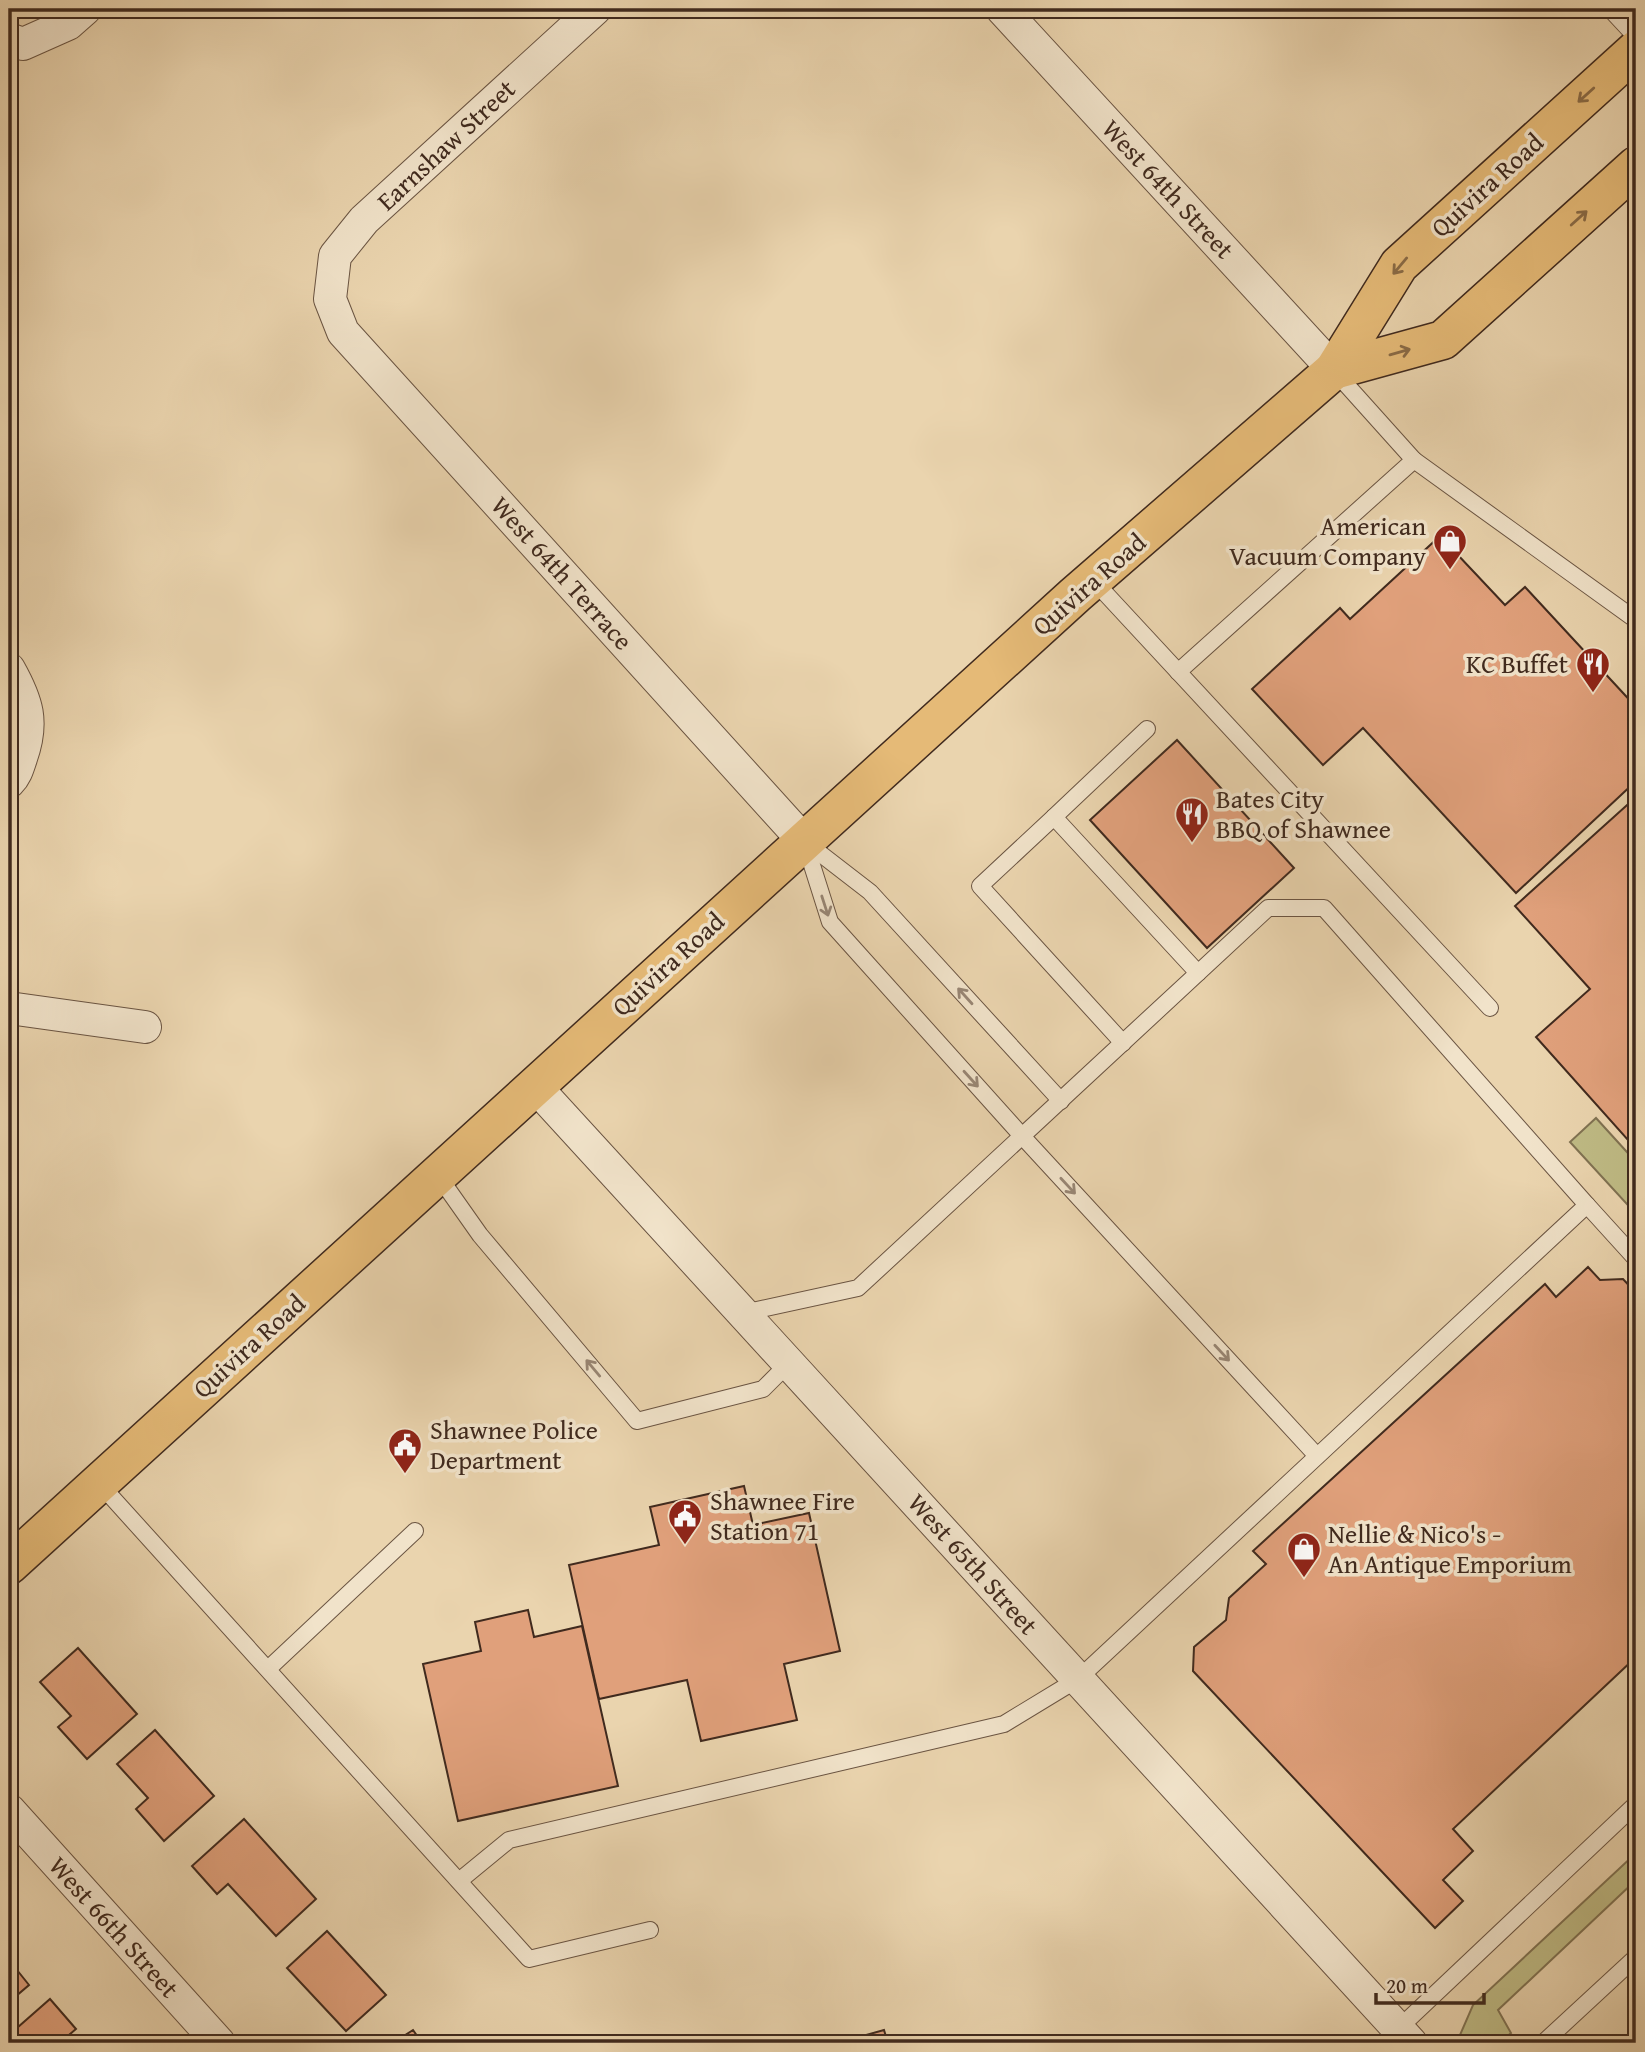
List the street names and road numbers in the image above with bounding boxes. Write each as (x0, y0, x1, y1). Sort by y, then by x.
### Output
street label: Earnshaw Street (367, 70, 524, 219)
street label: West 64th Street (1093, 110, 1244, 267)
street label: Quivira Road (1421, 123, 1552, 246)
street label: West 64th Terrace (482, 487, 642, 659)
street label: Quivira Road (1023, 523, 1154, 644)
street label: Quivira Road (602, 902, 733, 1025)
street label: Quivira Road (183, 1284, 314, 1407)
street label: West 65th Street (899, 1484, 1048, 1643)
street label: West 66th Street (40, 1847, 189, 2006)

